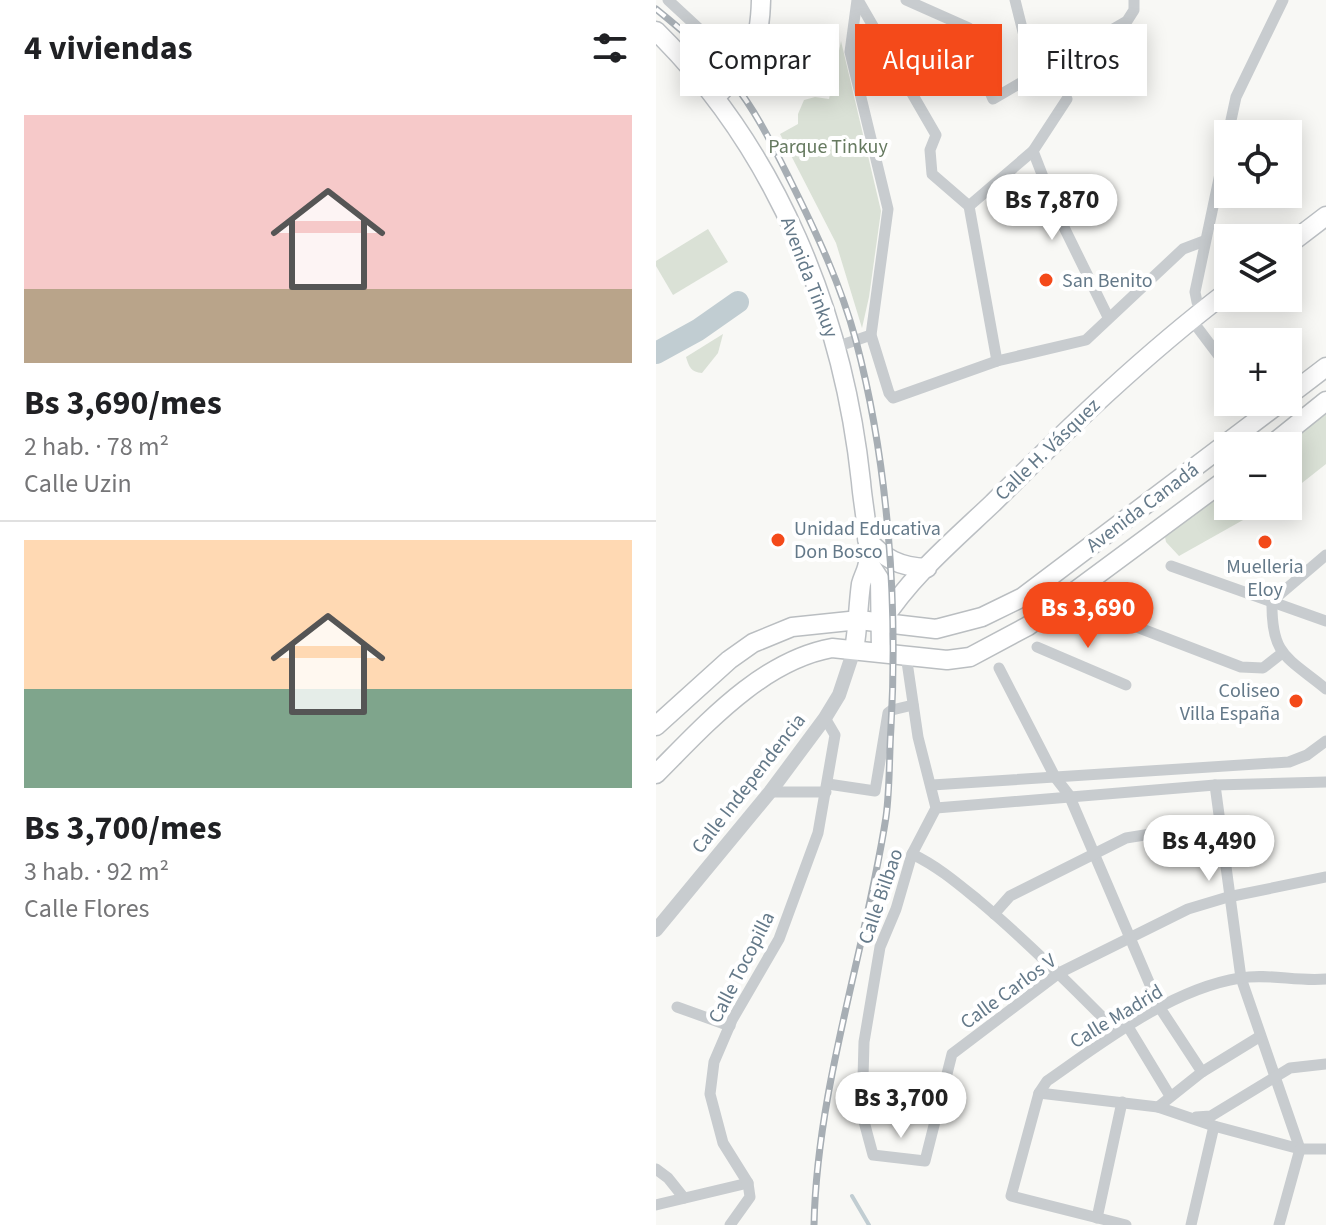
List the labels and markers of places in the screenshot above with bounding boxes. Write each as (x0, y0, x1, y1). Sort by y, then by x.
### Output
pin: Bs 7,870 (969, 174, 1135, 242)
place label: San Benito (1062, 267, 1153, 295)
marker: San Benito (1037, 271, 1055, 289)
place label: Unidad Educativa Don Bosco (794, 515, 941, 566)
marker: Unidad Educativa Don Bosco (769, 531, 787, 549)
marker: Muelleria Eloy (1256, 533, 1274, 551)
place label: Muelleria Eloy (1226, 553, 1304, 604)
pin: Bs 3,690 (1005, 582, 1171, 650)
place label: Coliseo Villa España (1180, 677, 1280, 728)
marker: Coliseo Villa España (1287, 692, 1305, 710)
pin: Bs 4,490 (1126, 815, 1292, 883)
pin: Bs 3,700 (818, 1072, 984, 1140)

